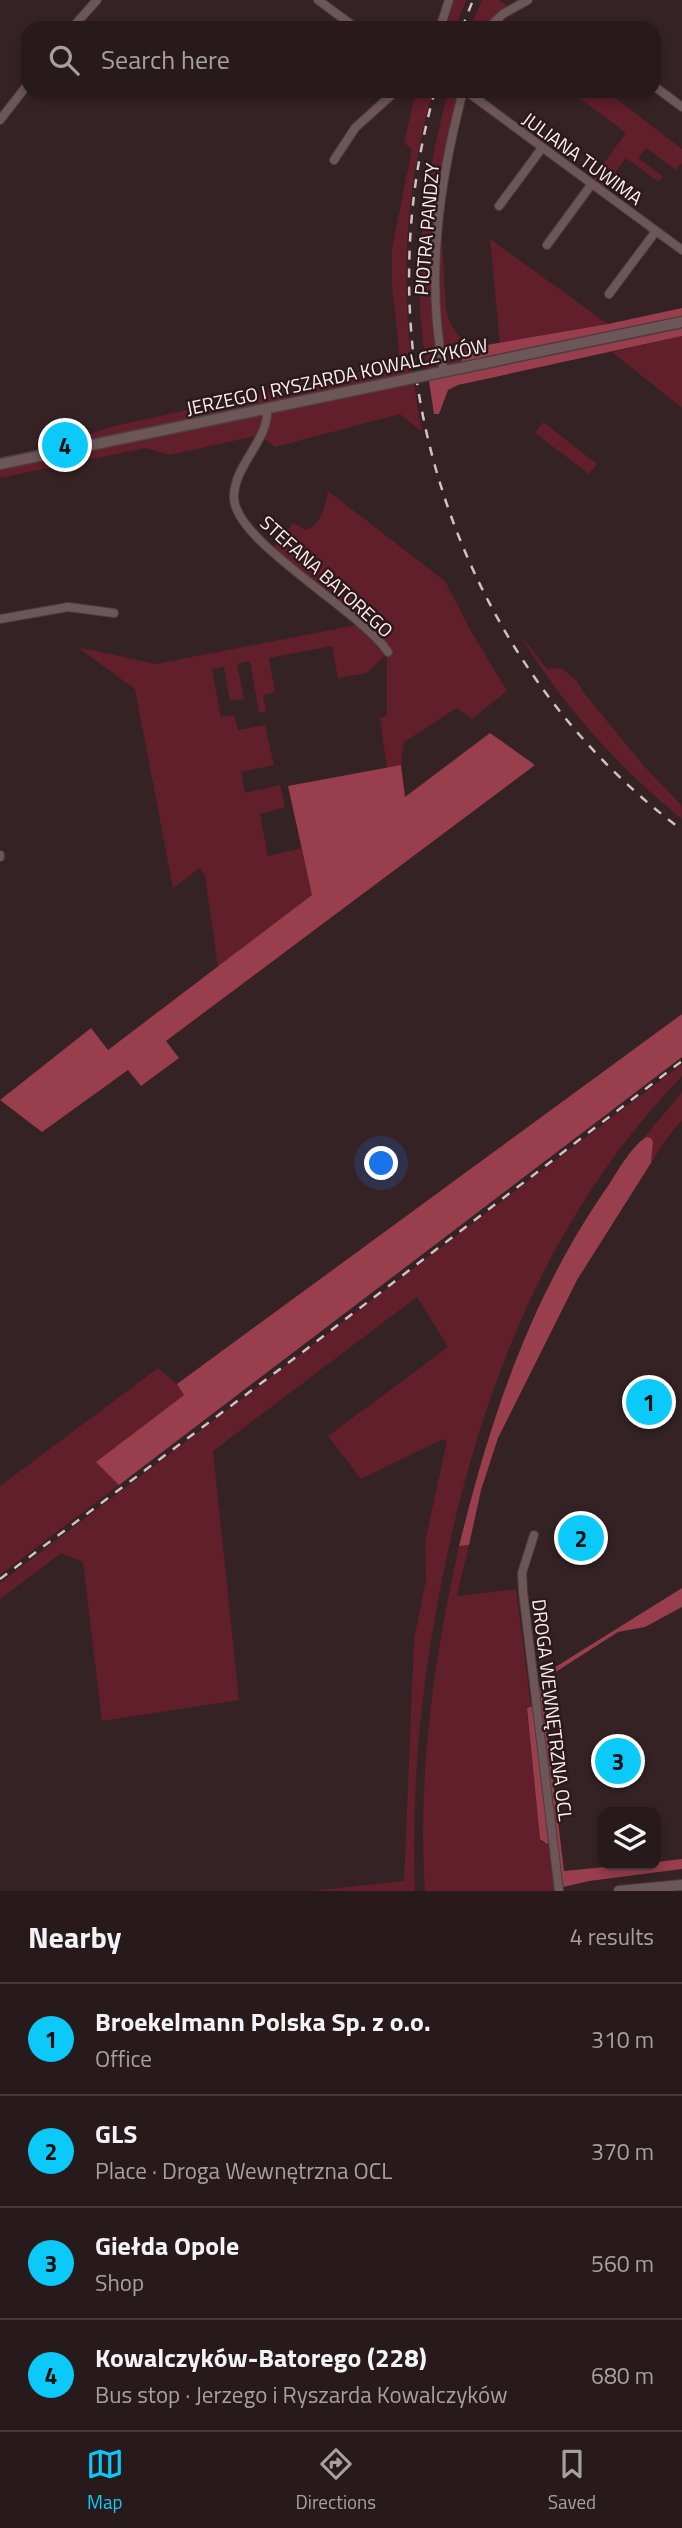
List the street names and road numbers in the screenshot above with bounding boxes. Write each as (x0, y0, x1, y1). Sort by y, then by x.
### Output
street label: JULIANA TUWIMA (517, 104, 649, 212)
street label: PIOTRA PANDZY (406, 161, 446, 296)
street label: JERZEGO I RYSZARDA KOWALCZYKÓW (183, 330, 491, 422)
street label: STEFANA BATOREGO (254, 508, 400, 644)
street label: DROGA WEWNĘTRZNA OCL (525, 1597, 581, 1823)

